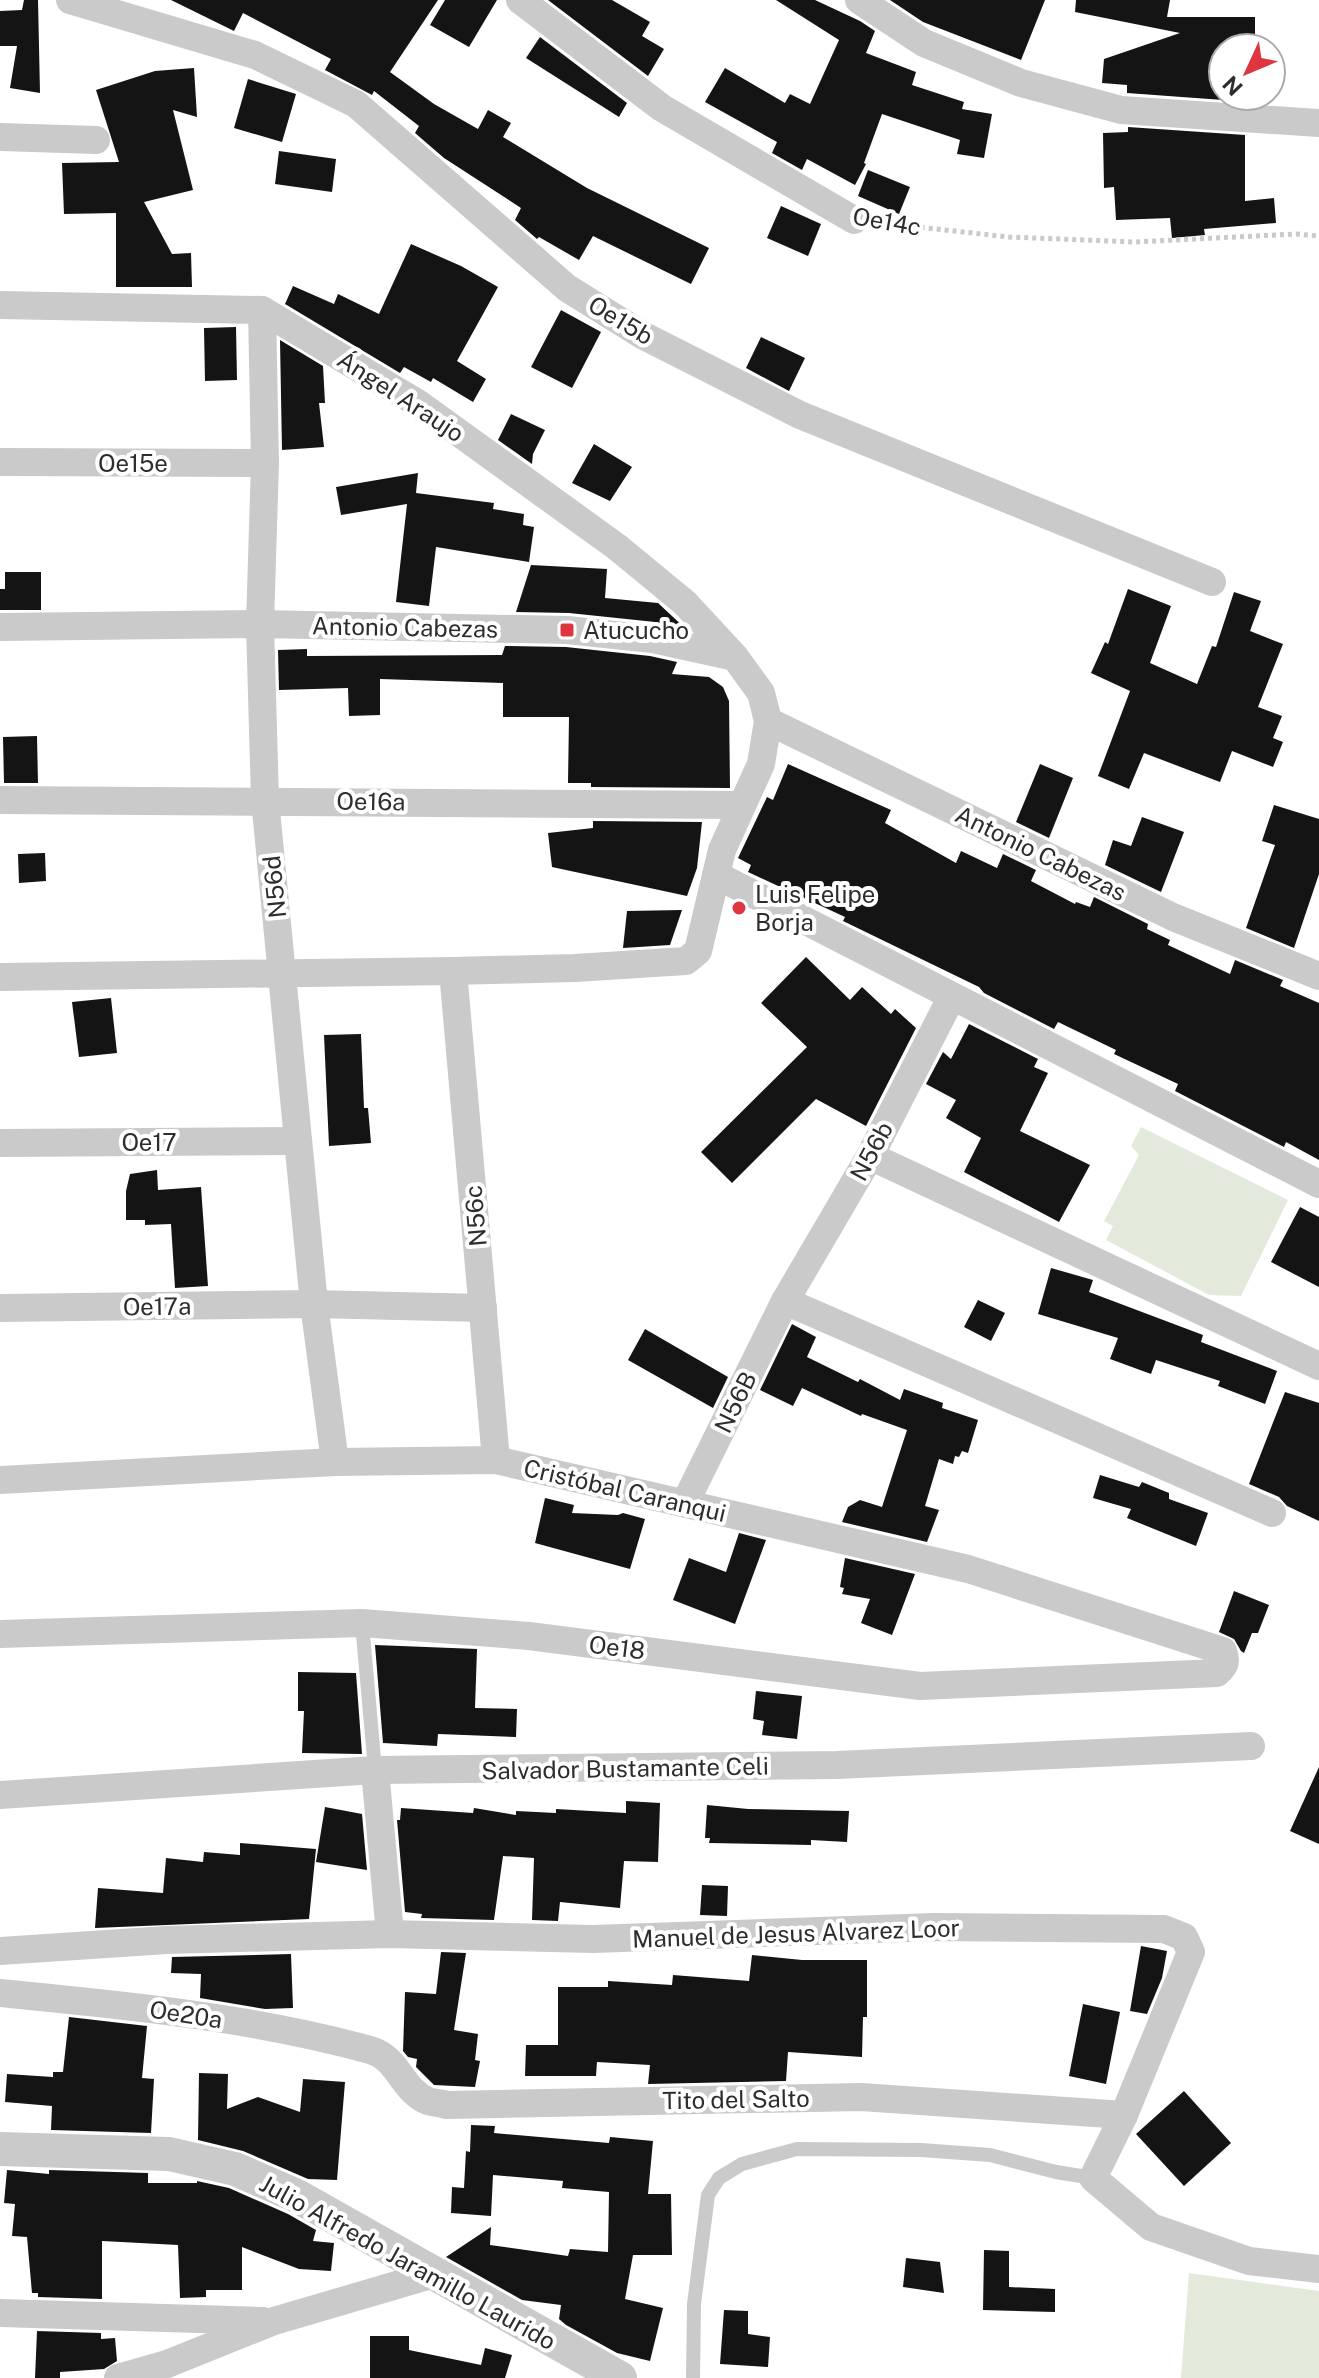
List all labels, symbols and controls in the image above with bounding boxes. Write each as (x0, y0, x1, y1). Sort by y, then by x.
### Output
north arrow (1207, 32, 1287, 112)
text: N (1217, 71, 1248, 101)
street label: Oe14c (851, 201, 923, 241)
street label: Oe15b (584, 290, 658, 350)
street label: Ángel Araujo (332, 345, 470, 447)
street label: Oe15e (98, 449, 168, 477)
street label: Antonio Cabezas (312, 611, 498, 643)
place label: Atucucho (583, 616, 689, 644)
marker: Atucucho (558, 621, 576, 639)
street label: Oe16a (336, 786, 406, 816)
street label: Antonio Cabezas (951, 800, 1131, 906)
street label: N56d (257, 854, 291, 920)
place label: Luis Felipe Borja (755, 880, 875, 936)
marker: Luis Felipe Borja (730, 899, 748, 917)
street label: N56b (844, 1117, 898, 1185)
street label: Oe17 (121, 1128, 177, 1156)
street label: N56c (458, 1184, 492, 1248)
street label: Oe17a (123, 1291, 191, 1321)
street label: N56B (708, 1367, 762, 1437)
street label: Cristóbal Caranqui (521, 1453, 729, 1527)
street label: Oe18 (587, 1630, 647, 1664)
street label: Salvador Bustamante Celi (481, 1751, 769, 1785)
street label: Manuel de Jesus Alvarez Loor (632, 1913, 960, 1953)
street label: Oe20a (148, 1994, 224, 2034)
street label: Tito del Salto (662, 2084, 810, 2114)
street label: Julio Alfredo Jaramillo Laurido (255, 2169, 561, 2355)

